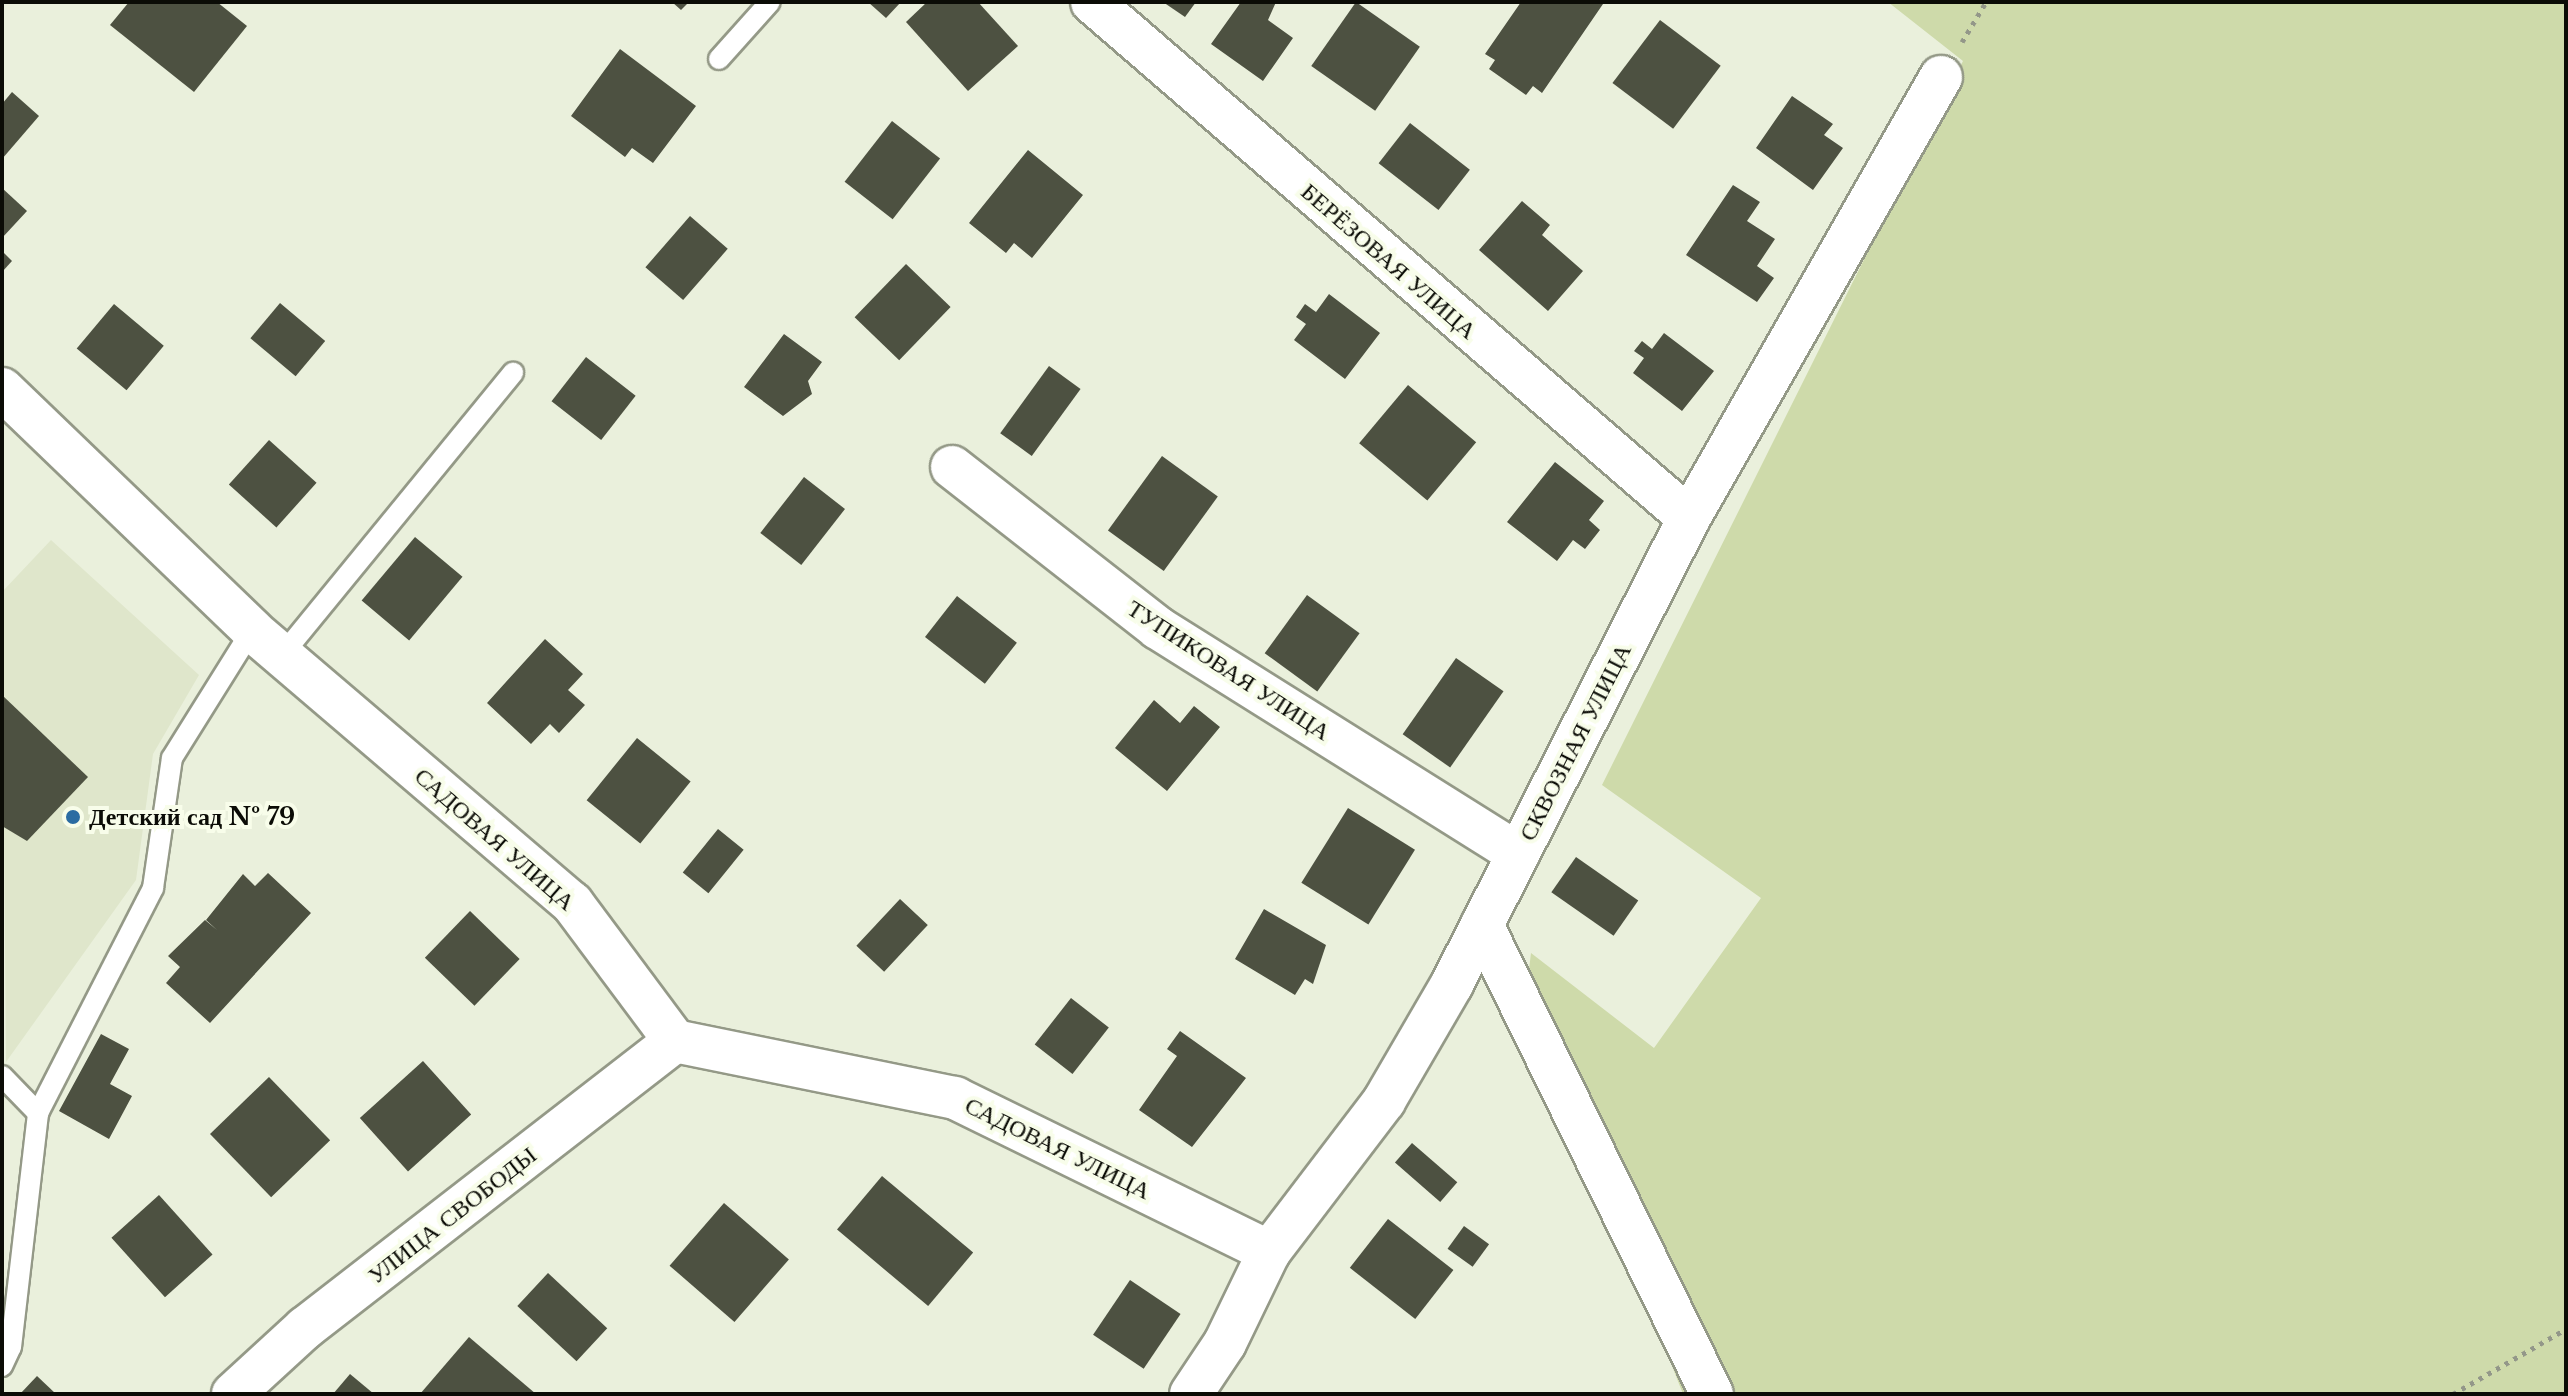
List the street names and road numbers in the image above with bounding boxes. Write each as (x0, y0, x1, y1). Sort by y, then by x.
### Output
street label: БЕРЁЗОВАЯ УЛИЦА (1295, 177, 1483, 345)
street label: ТУПИКОВАЯ УЛИЦА (1122, 594, 1336, 746)
street label: СКВОЗНАЯ УЛИЦА (1513, 639, 1637, 845)
street label: САДОВАЯ УЛИЦА (409, 761, 581, 917)
street label: САДОВАЯ УЛИЦА (960, 1091, 1156, 1205)
street label: УЛИЦА СВОБОДЫ (362, 1140, 542, 1290)

